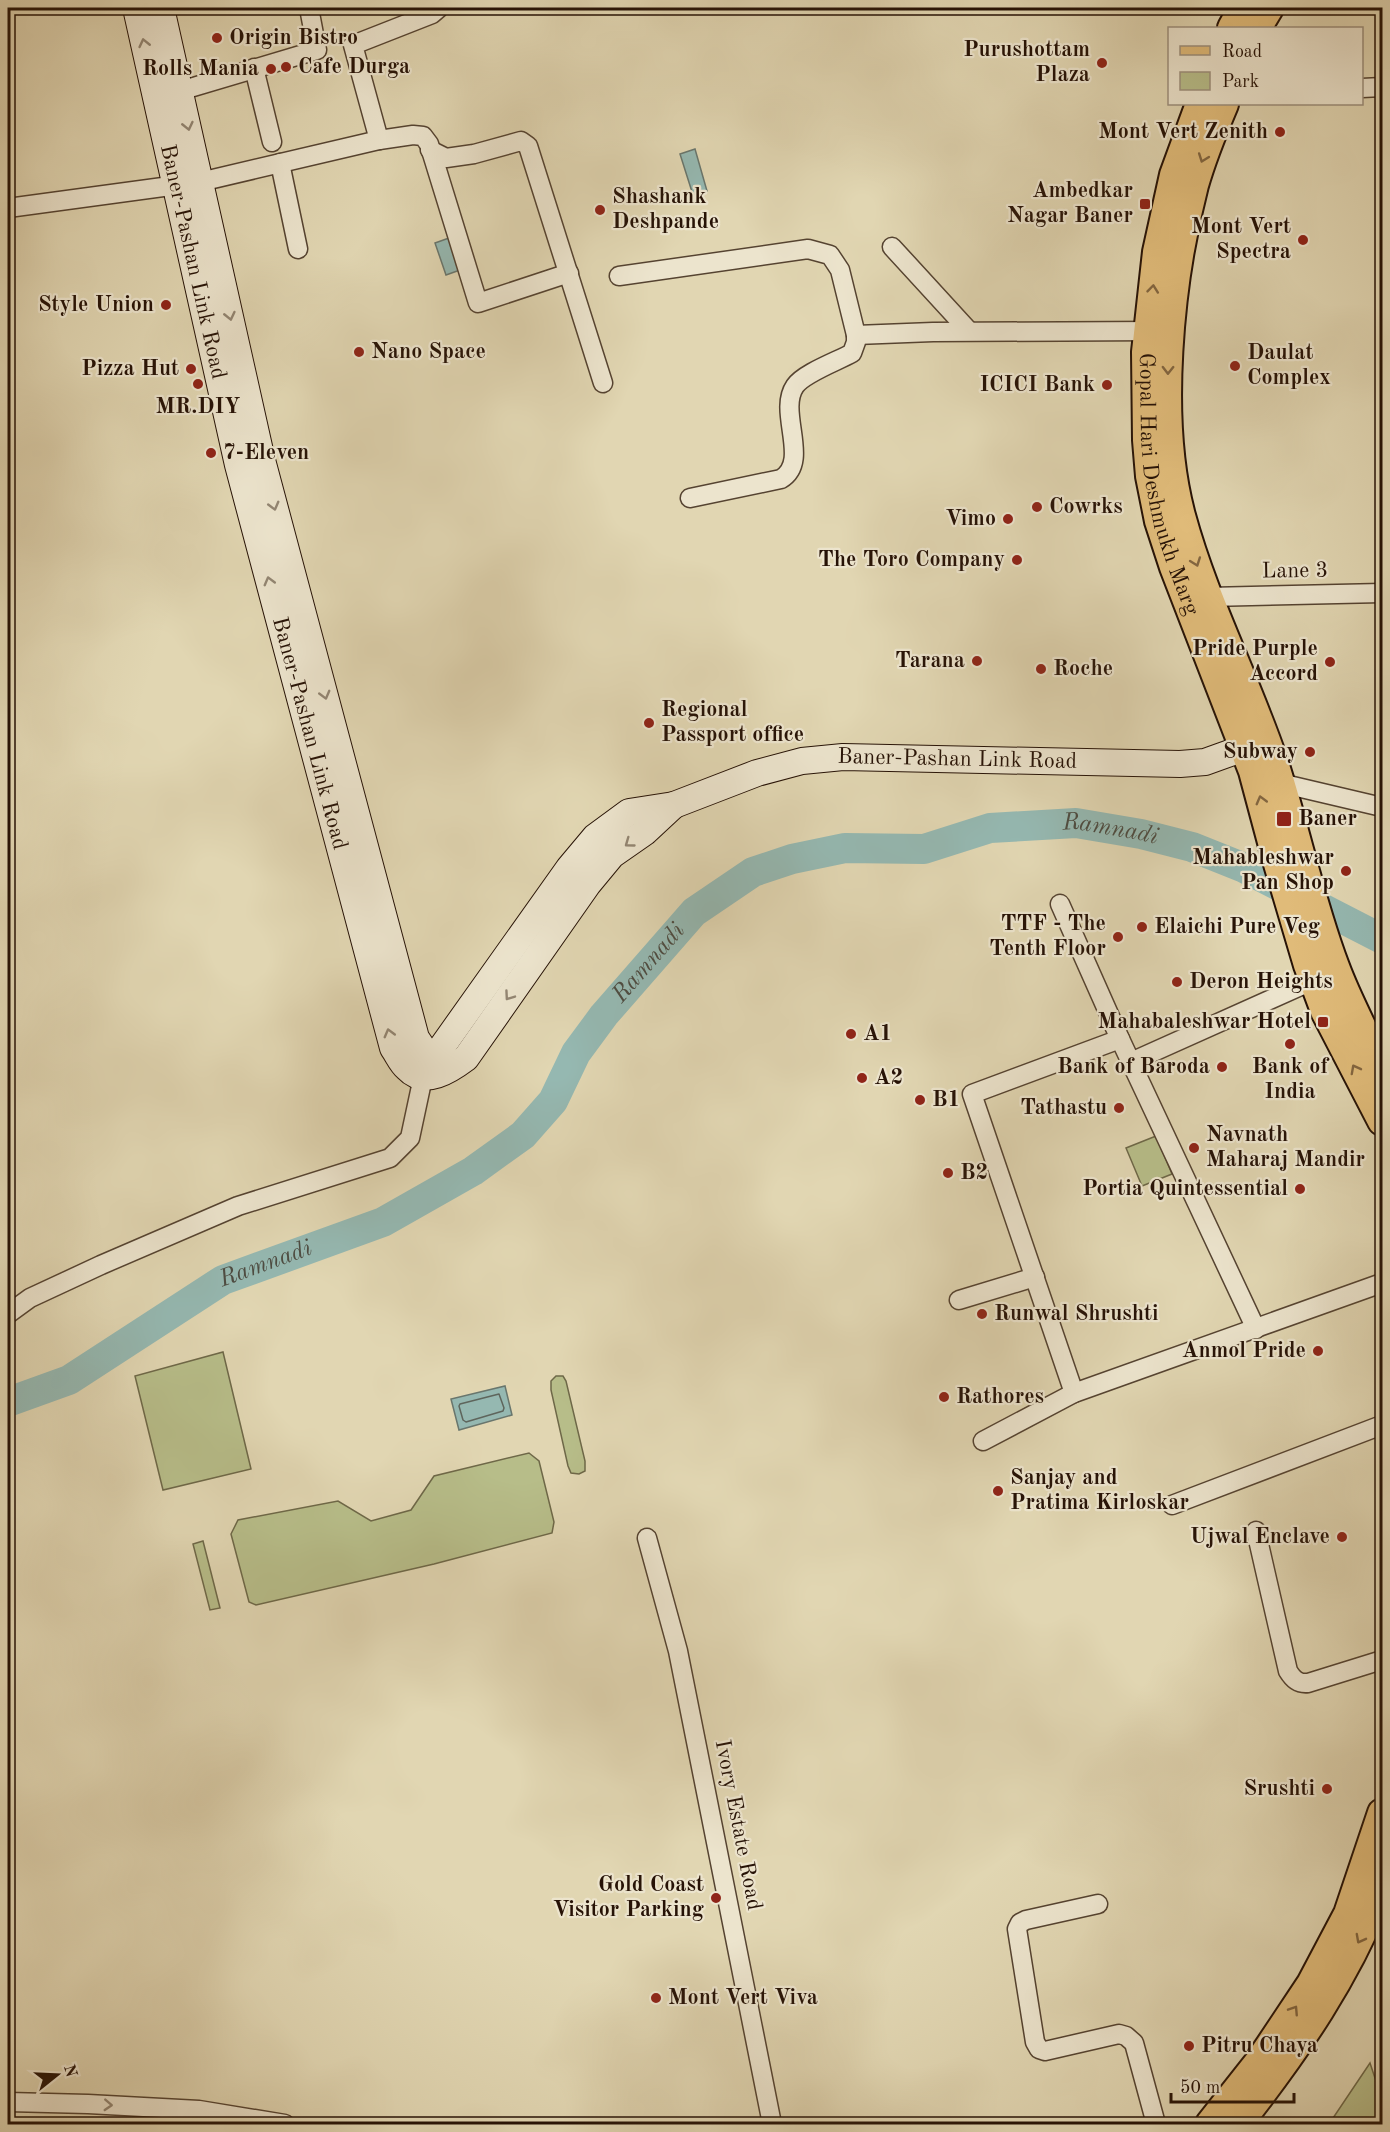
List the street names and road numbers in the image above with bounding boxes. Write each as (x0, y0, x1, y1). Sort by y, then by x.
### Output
street label: Baner-Pashan Link Road (156, 142, 229, 381)
street label: Gopal Hari Deshmukh Marg (1135, 353, 1203, 618)
street label: Lane 3 (1262, 559, 1328, 583)
street label: Baner-Pashan Link Road (268, 615, 351, 852)
street label: Baner-Pashan Link Road (837, 746, 1077, 773)
street label: Ivory Estate Road (711, 1738, 765, 1912)

